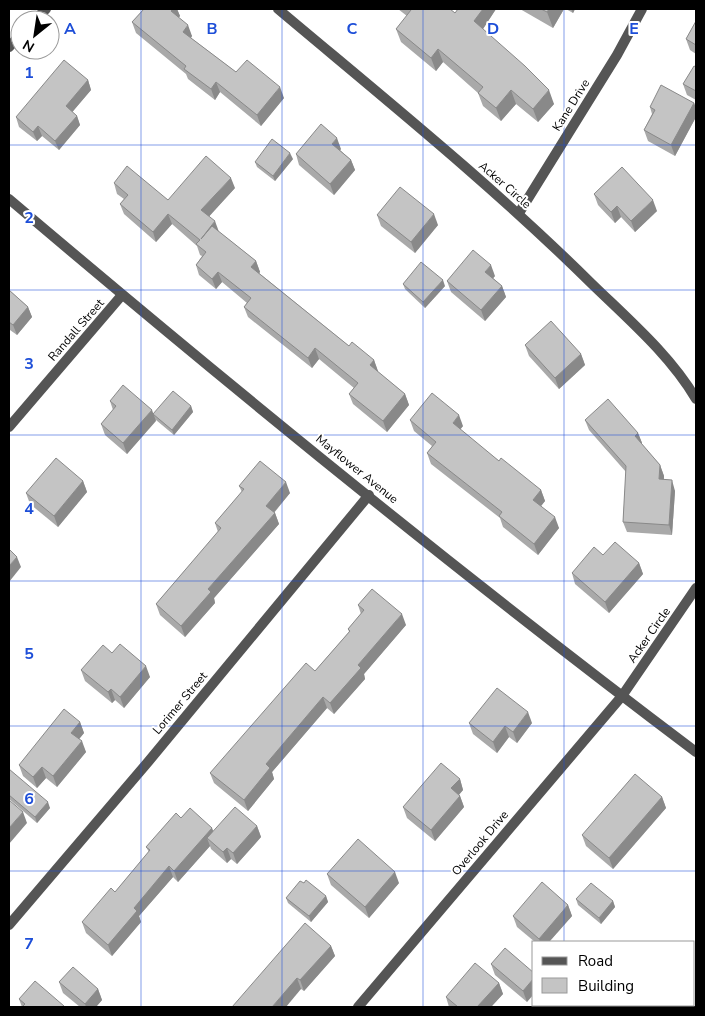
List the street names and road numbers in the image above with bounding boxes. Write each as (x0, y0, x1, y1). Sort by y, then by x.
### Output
street label: Kane Drive (549, 76, 593, 134)
street label: Acker Circle (475, 158, 535, 212)
street label: Randall Street (45, 295, 108, 364)
street label: Mayflower Avenue (313, 431, 401, 507)
street label: Acker Circle (624, 604, 674, 666)
street label: Lorimer Street (149, 668, 211, 738)
street label: Overlook Drive (448, 807, 512, 879)

